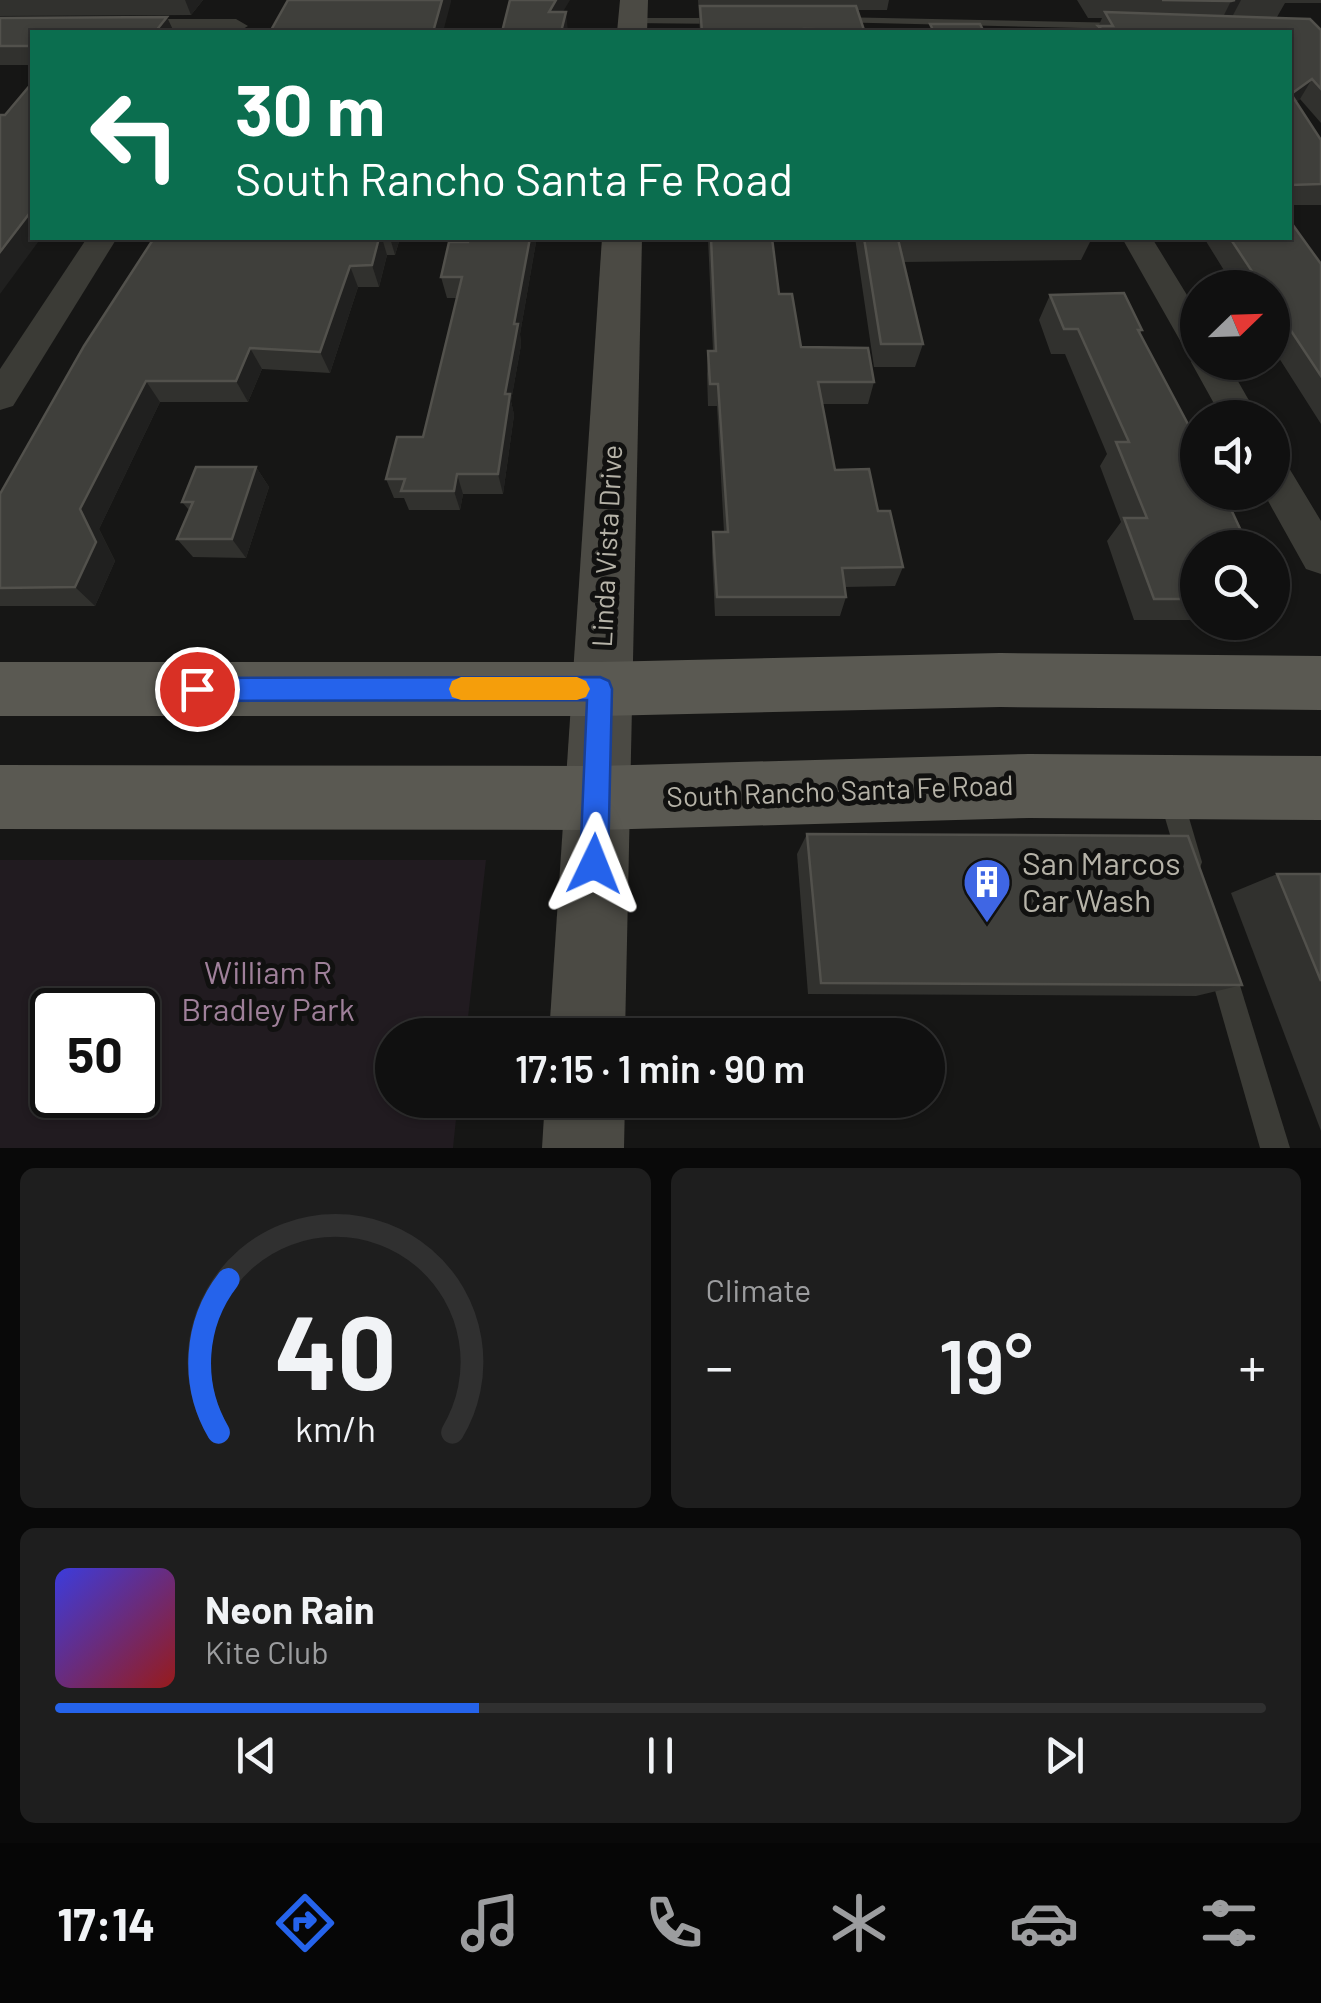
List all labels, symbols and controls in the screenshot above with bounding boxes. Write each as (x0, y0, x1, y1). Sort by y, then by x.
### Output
text: 30 m (235, 66, 385, 150)
icon: left (70, 70, 200, 200)
text: South Rancho Santa Fe Road (235, 151, 793, 205)
north arrow (1180, 270, 1290, 380)
map controls (1180, 270, 1290, 640)
button: sound (1180, 400, 1290, 510)
street label: Linda Vista Drive (584, 444, 628, 648)
button: search (1180, 530, 1290, 640)
pin (155, 647, 240, 732)
icon: arrive (170, 662, 225, 717)
street label: South Rancho Santa Fe Road (666, 767, 1014, 813)
position arrow (542, 812, 646, 916)
place label: San Marcos Car Wash (1022, 843, 1181, 918)
building icon: San Marcos Car Wash (961, 856, 1013, 924)
park label: William R Bradley Park (181, 952, 355, 1027)
speed limit sign: 50 (30, 988, 160, 1118)
text: 17:15 · 1 min · 90 m (515, 1045, 805, 1091)
text: Climate (706, 1270, 811, 1308)
text: 40 (274, 1286, 396, 1411)
text: 19° (939, 1319, 1033, 1409)
text: − (706, 1332, 733, 1398)
text: + (1238, 1332, 1266, 1398)
text: km/h (295, 1406, 376, 1449)
text: Neon Rain (205, 1586, 374, 1632)
text: Kite Club (205, 1632, 329, 1670)
icon: previous (229, 1728, 284, 1783)
icon: pause (633, 1728, 688, 1783)
icon: next (1037, 1728, 1092, 1783)
icon: directions (270, 1888, 340, 1958)
icon: music (455, 1888, 525, 1958)
icon: phone (639, 1888, 709, 1958)
icon: climate (824, 1888, 894, 1958)
icon: car (1009, 1888, 1079, 1958)
icon: filters (1194, 1888, 1264, 1958)
text: 17:14 (57, 1896, 155, 1950)

